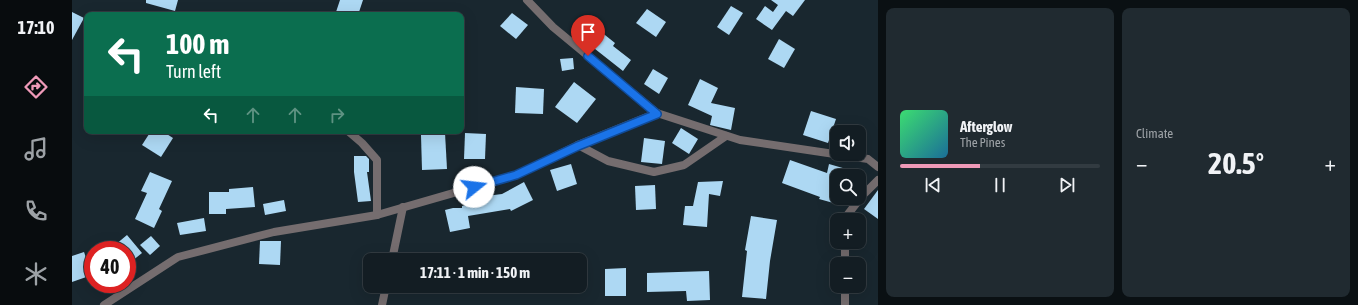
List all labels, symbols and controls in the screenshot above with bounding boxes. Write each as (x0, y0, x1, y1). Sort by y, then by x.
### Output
pin (571, 15, 605, 56)
text: 17:10 (17, 17, 55, 38)
icon: arrive (577, 21, 599, 43)
icon: left (100, 28, 152, 80)
text: 100 m (166, 28, 229, 60)
text: Turn left (166, 61, 221, 82)
icon: directions (22, 73, 50, 101)
icon: left (200, 104, 222, 126)
icon: ahead (242, 104, 264, 126)
icon: ahead (284, 104, 306, 126)
icon: right (326, 104, 348, 126)
text: Afterglow (960, 118, 1013, 135)
map controls (830, 125, 866, 293)
button: sound (830, 125, 866, 161)
text: Climate (1136, 126, 1173, 141)
icon: music (22, 135, 50, 163)
text: The Pines (960, 135, 1005, 150)
text: 20.5° (1208, 146, 1264, 180)
text: − (1136, 150, 1147, 176)
text: + (1325, 150, 1336, 176)
position arrow (453, 166, 495, 208)
button: search (830, 169, 866, 205)
icon: previous (922, 174, 944, 196)
icon: pause (989, 174, 1011, 196)
icon: next (1056, 174, 1078, 196)
icon: phone (22, 197, 50, 225)
button: + (830, 213, 866, 249)
speed limit sign: 40 (84, 241, 136, 293)
button: − (830, 257, 866, 293)
icon: climate (22, 260, 50, 288)
text: 17:11 · 1 min · 150 m (420, 264, 530, 281)

